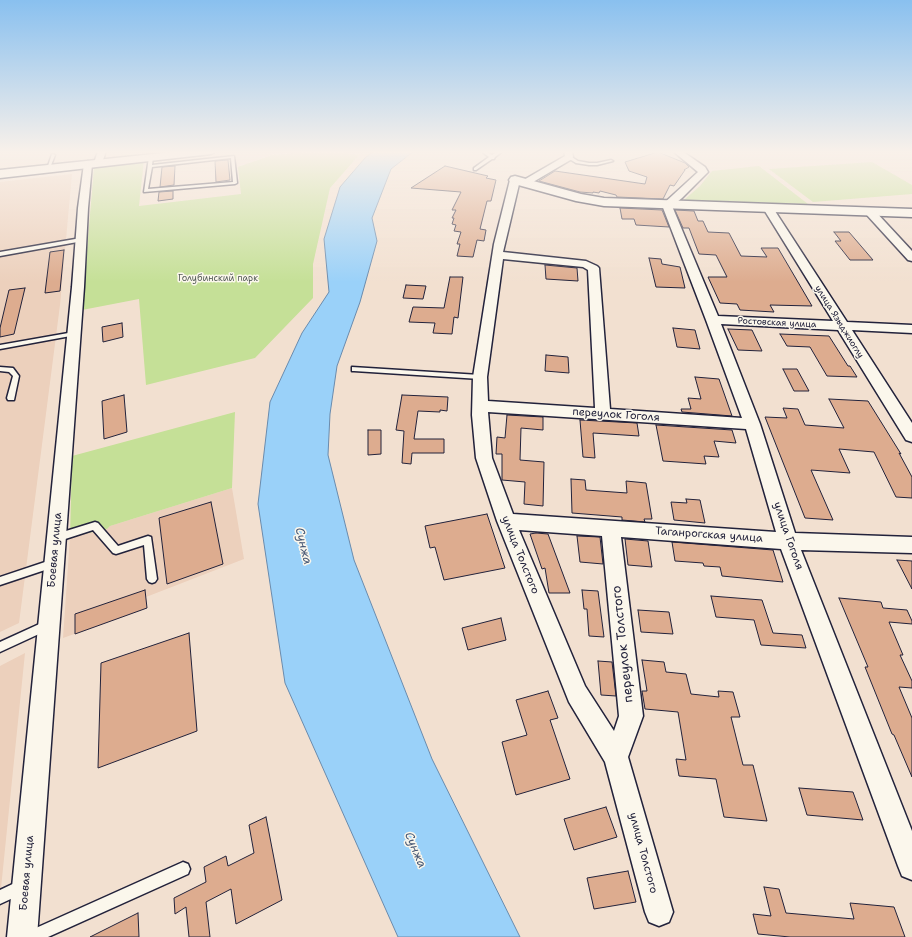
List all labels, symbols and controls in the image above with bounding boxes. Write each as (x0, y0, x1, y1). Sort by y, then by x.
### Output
park label: Голубинский парк (178, 274, 258, 284)
street label: улица Языджиоглу (812, 284, 866, 360)
street label: Ростовская улица (737, 316, 817, 330)
street label: переулок Гоголя (572, 405, 660, 425)
street label: улица Гоголя (770, 500, 806, 572)
street label: Боевая улица (45, 512, 65, 588)
street label: улица Толстого (498, 514, 542, 596)
street label: Таганрогская улица (655, 525, 763, 545)
water label: Сунжа (291, 526, 315, 566)
street label: переулок Толстого (609, 585, 637, 703)
street label: улица Толстого (626, 811, 660, 895)
water label: Сунжа (401, 830, 429, 870)
street label: Боевая улица (17, 835, 37, 911)

